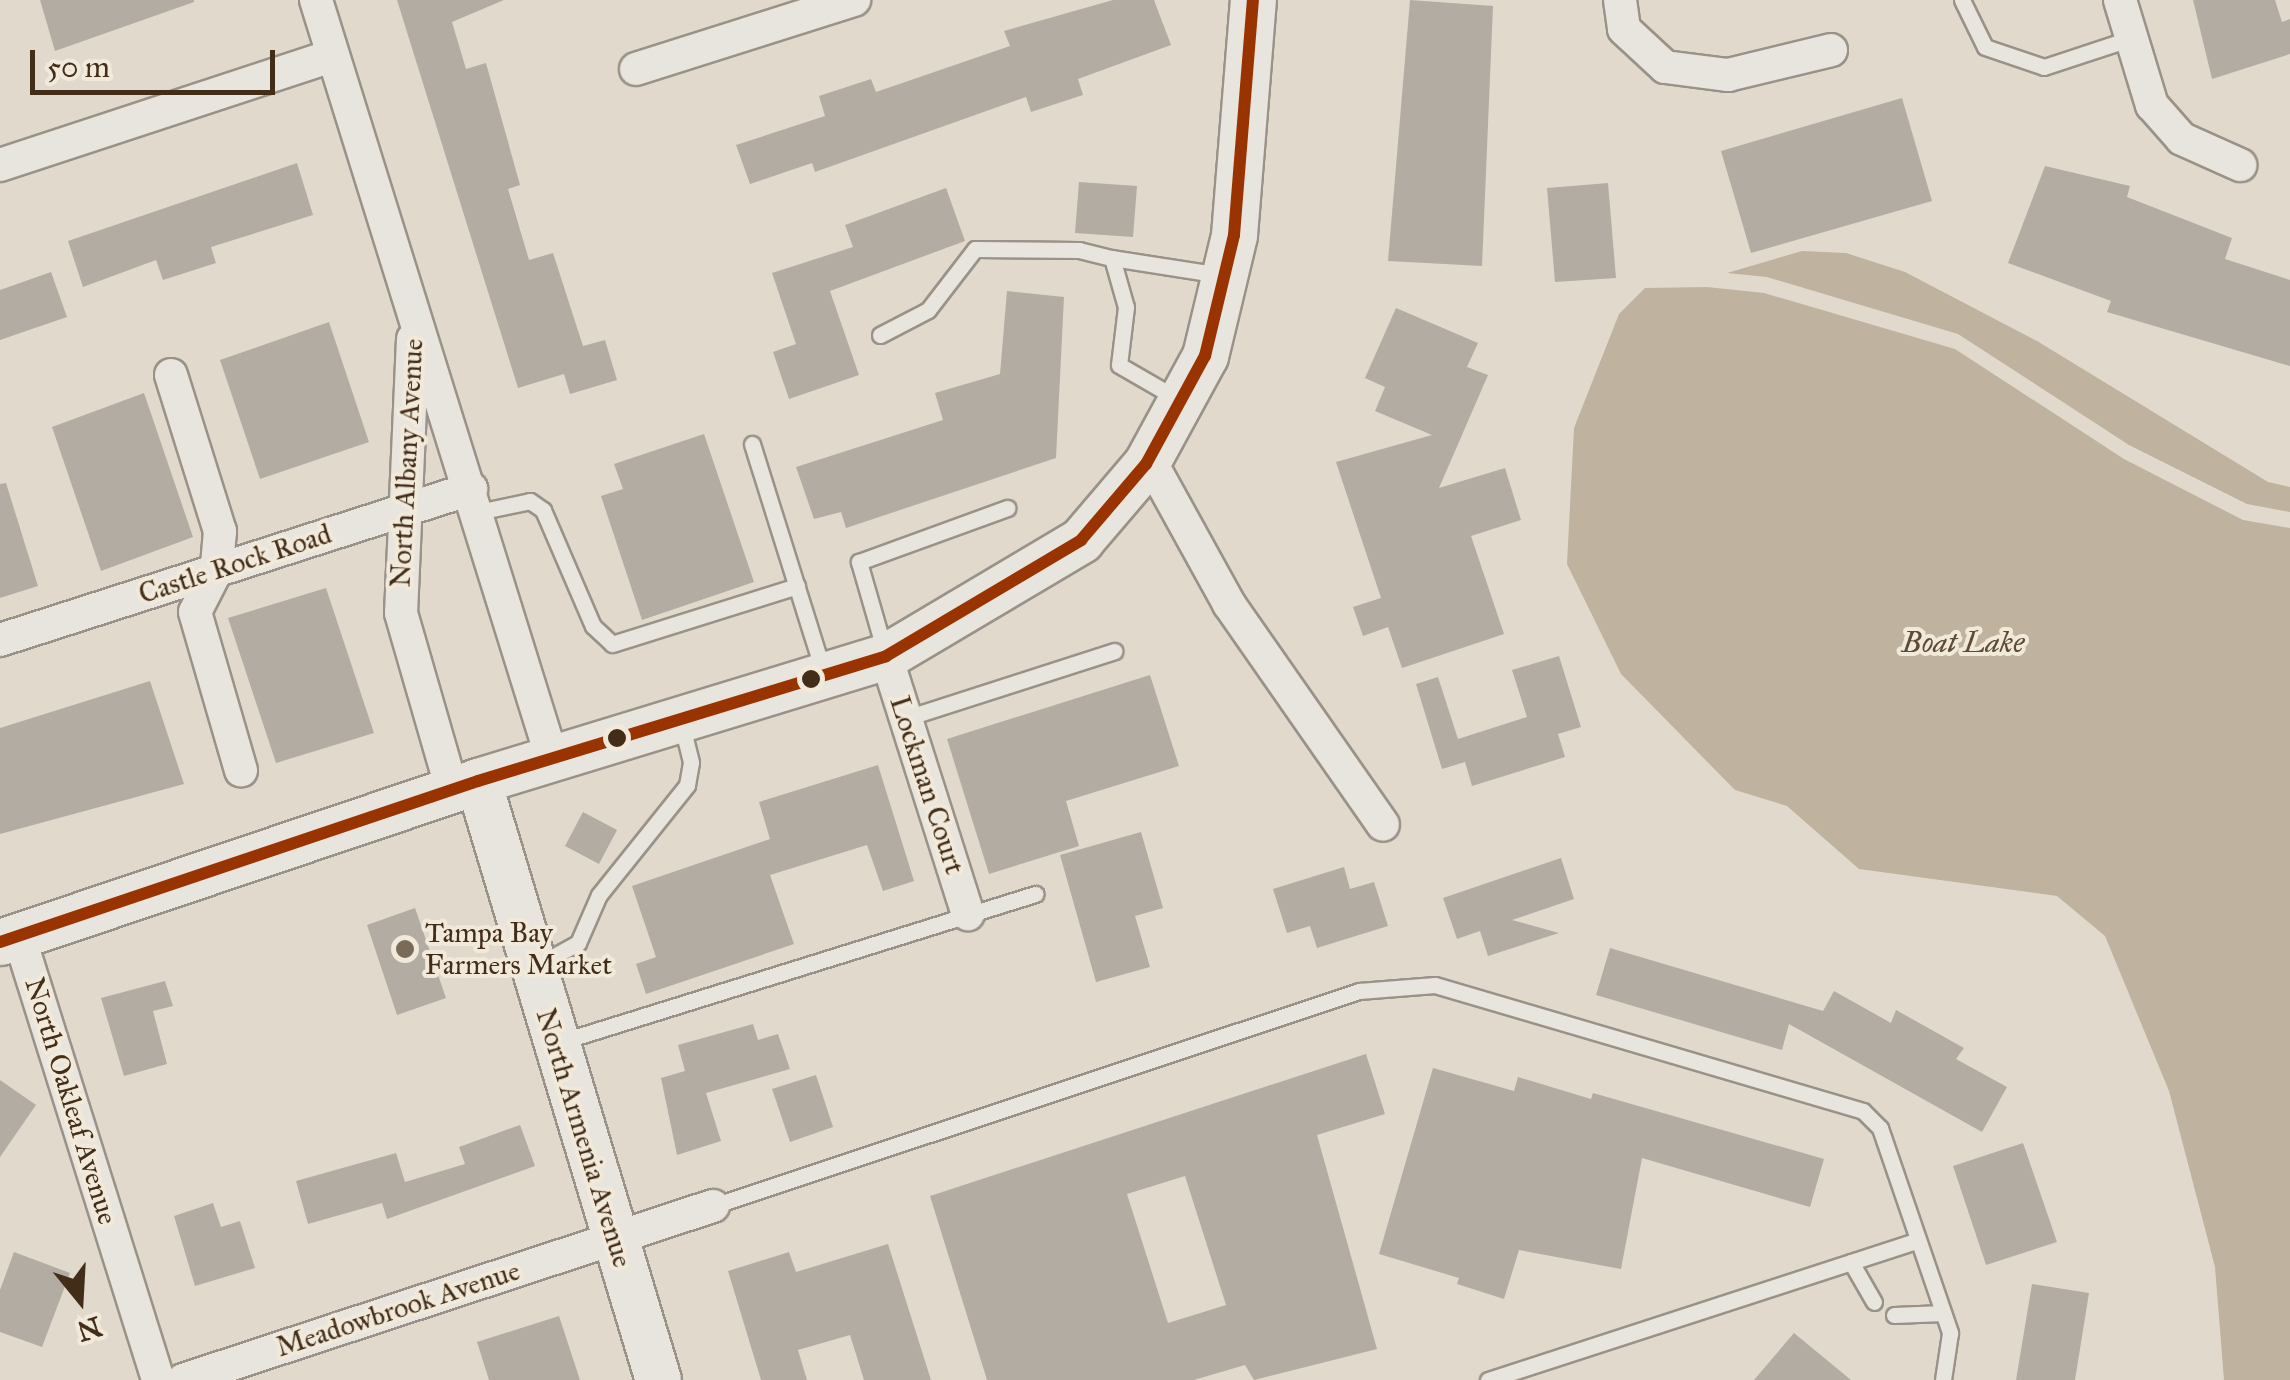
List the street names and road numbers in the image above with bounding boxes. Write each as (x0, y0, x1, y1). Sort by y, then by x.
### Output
street label: North Albany Avenue (384, 338, 430, 588)
street label: Castle Rock Road (134, 517, 336, 611)
street label: Lockman Court (882, 692, 972, 878)
street label: North Oakleaf Avenue (17, 974, 125, 1228)
street label: North Armenia Avenue (529, 1005, 639, 1271)
street label: Meadowbrook Avenue (272, 1254, 524, 1364)

